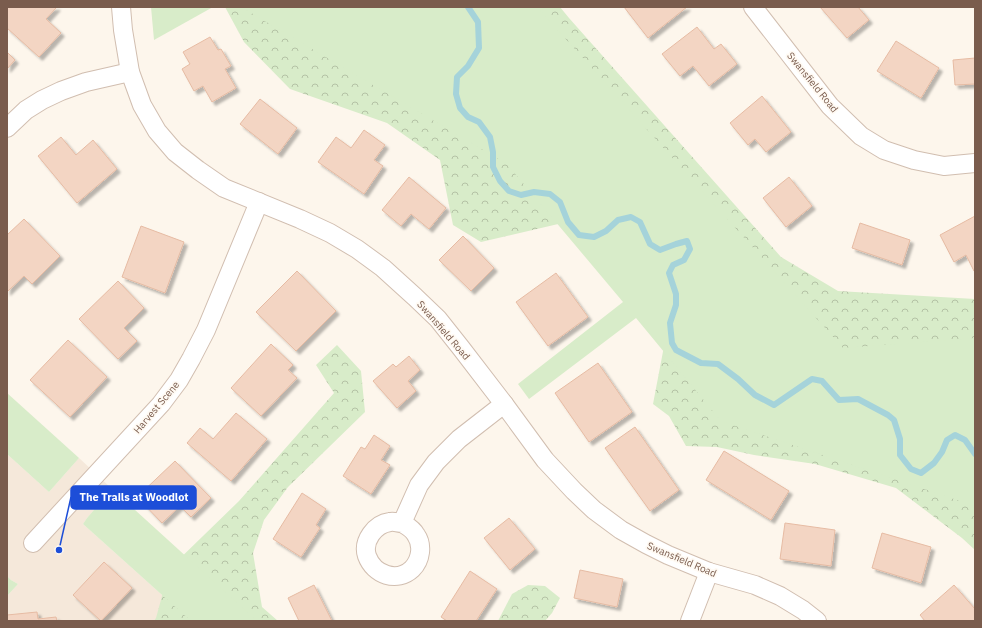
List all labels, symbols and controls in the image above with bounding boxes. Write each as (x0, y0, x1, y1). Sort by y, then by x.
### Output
street label: Swansfield Road (784, 49, 841, 115)
street label: Swansfield Road (414, 298, 473, 363)
street label: Harvest Scene (131, 378, 182, 436)
callout: The Trails at Woodlot (71, 486, 196, 509)
text: The Trails at Woodlot (79, 490, 189, 504)
street label: Swansfield Road (645, 539, 719, 580)

